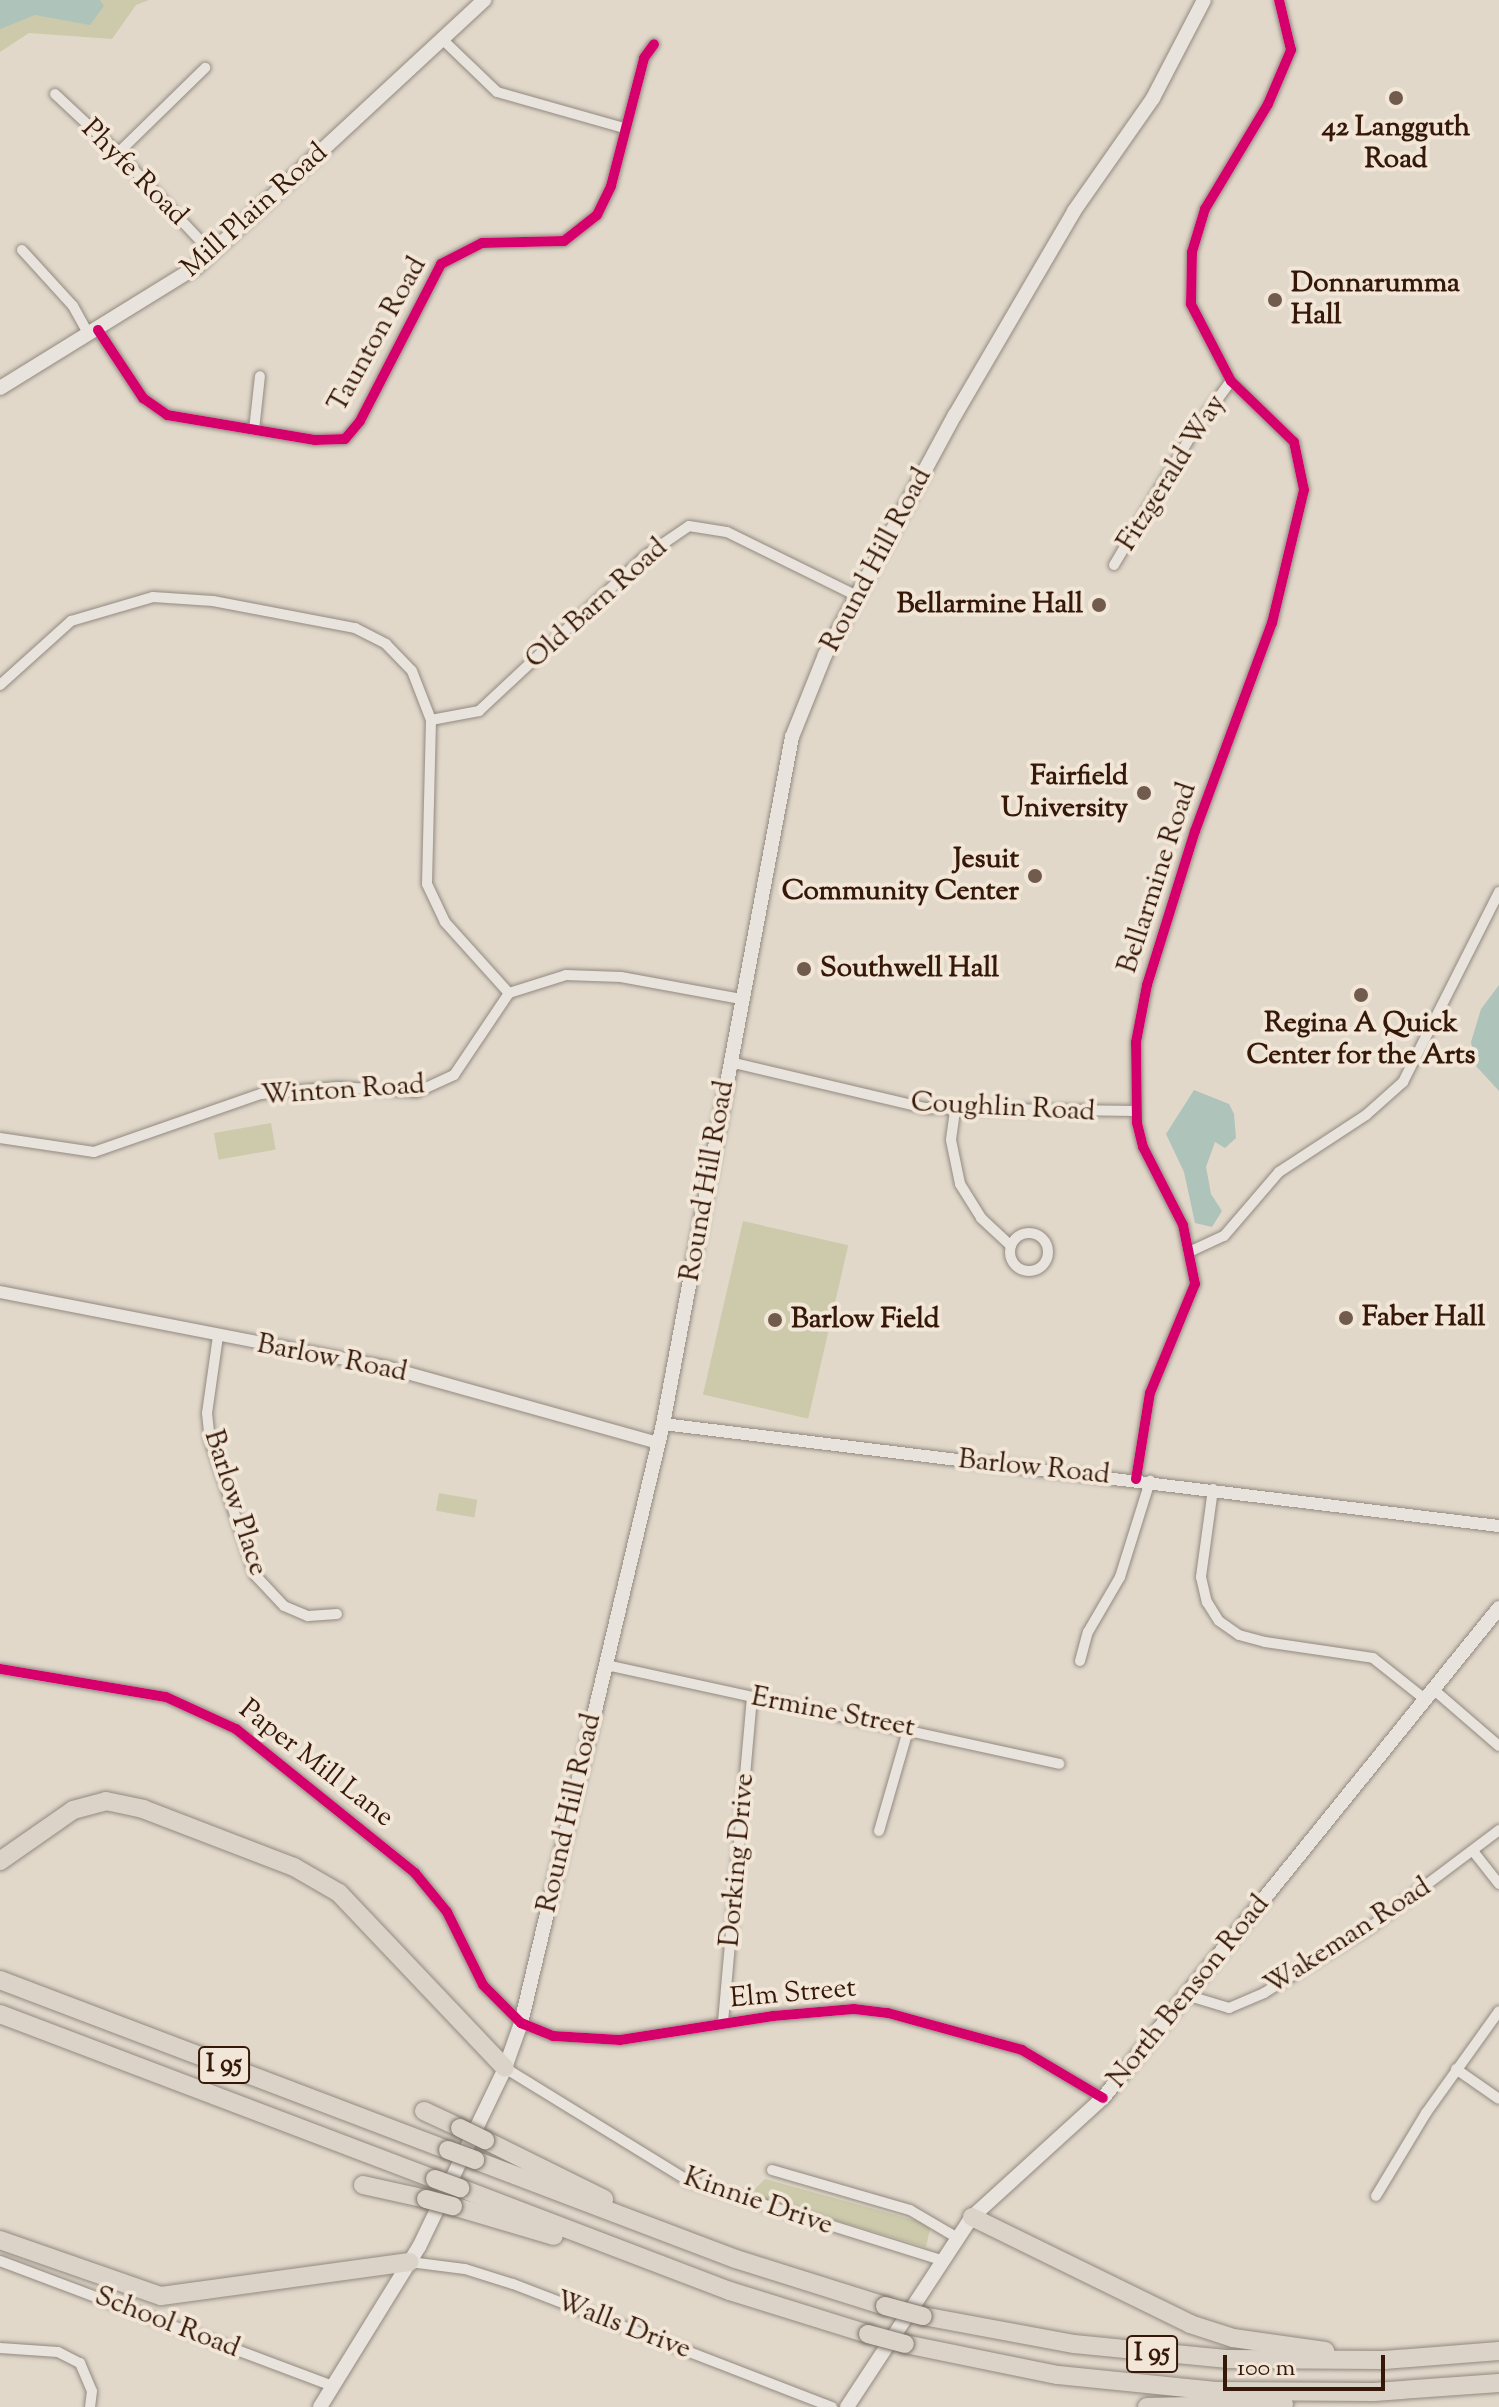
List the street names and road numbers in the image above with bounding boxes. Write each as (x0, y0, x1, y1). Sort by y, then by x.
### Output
street label: Phyfe Road (74, 113, 194, 233)
street label: Mill Plain Road (175, 137, 335, 285)
street label: Taunton Road (321, 251, 435, 419)
street label: Fitzgerald Way (1111, 389, 1233, 557)
street label: Round Hill Road (814, 462, 940, 658)
street label: Old Barn Road (519, 532, 675, 676)
street label: Bellarmine Road (1111, 778, 1205, 978)
street label: Winton Road (260, 1069, 426, 1113)
street label: Round Hill Road (674, 1078, 742, 1284)
street label: Coughlin Road (910, 1086, 1096, 1130)
street label: Barlow Road (254, 1328, 410, 1390)
street label: Barlow Place (196, 1426, 274, 1580)
street label: Barlow Road (956, 1443, 1112, 1493)
street label: Ermine Street (748, 1681, 918, 1745)
street label: Paper Mill Lane (232, 1693, 400, 1835)
street label: Round Hill Road (531, 1710, 609, 1916)
street label: Dorking Drive (714, 1772, 762, 1948)
street label: Wakeman Road (1258, 1871, 1438, 2003)
street label: North Benson Road (1101, 1889, 1277, 2095)
street label: Elm Street (729, 1972, 857, 2016)
road number: I 95 (198, 2043, 250, 2087)
street label: Kinnie Drive (679, 2161, 837, 2243)
street label: School Road (90, 2280, 244, 2366)
street label: Walls Drive (551, 2285, 695, 2367)
road number: I 95 (1126, 2332, 1178, 2376)

